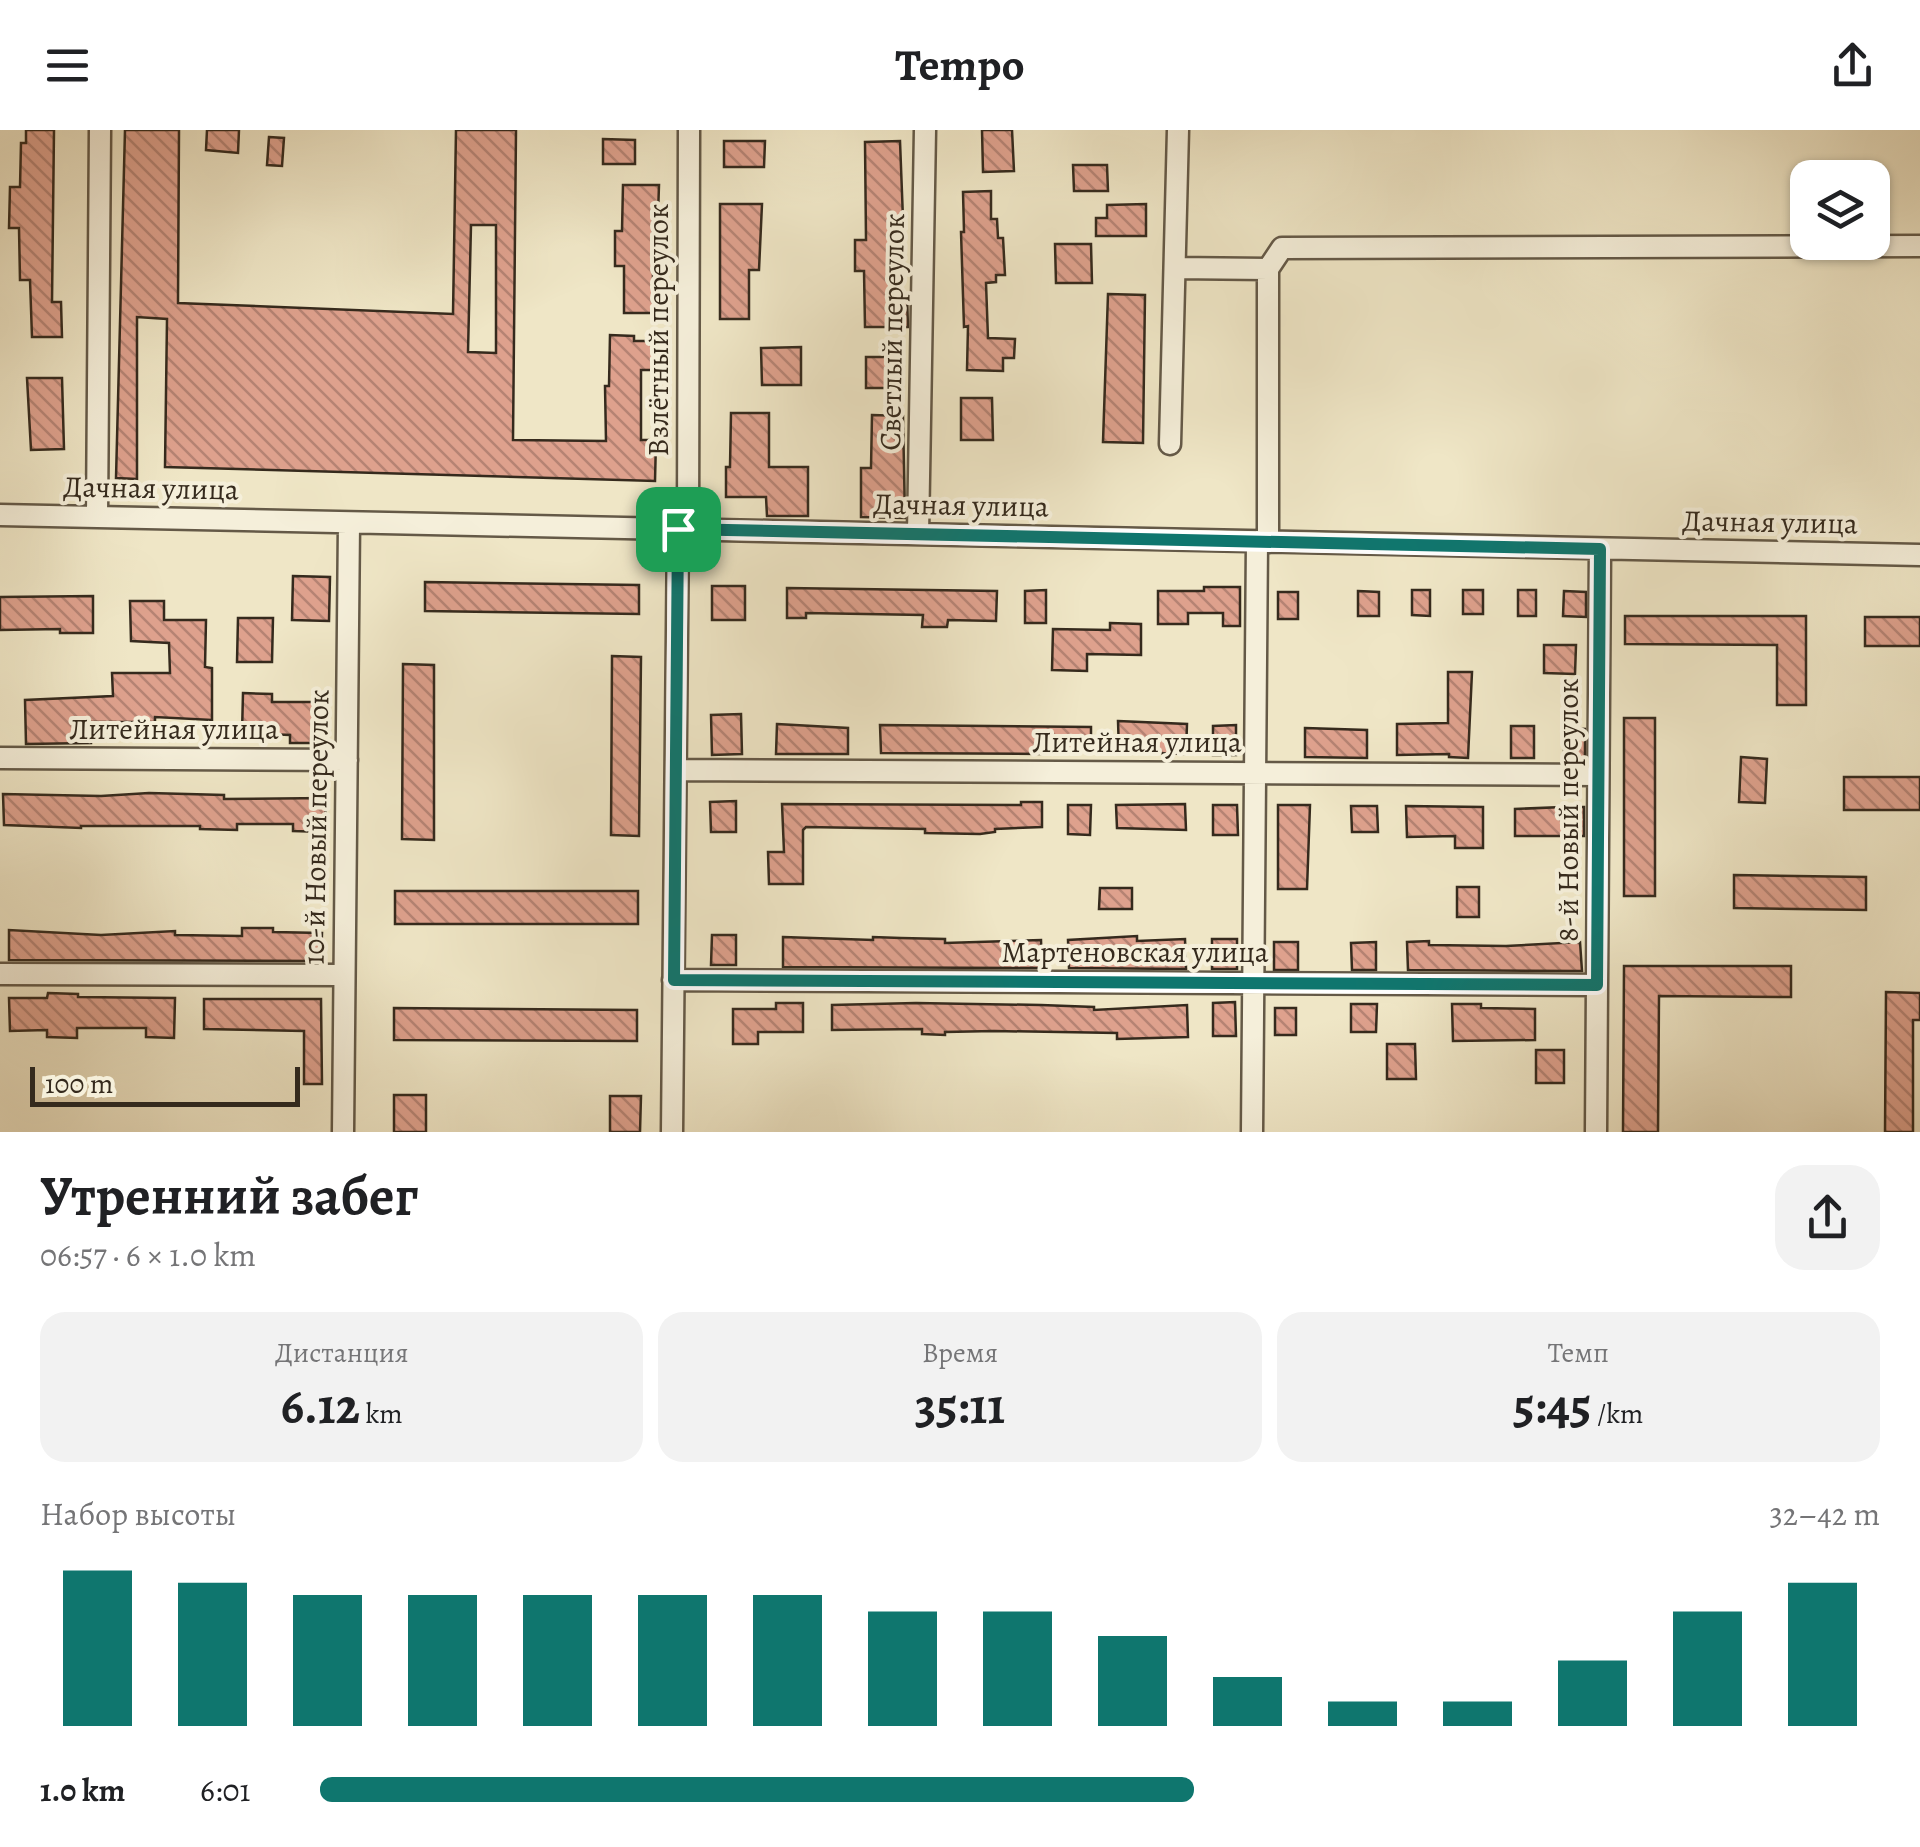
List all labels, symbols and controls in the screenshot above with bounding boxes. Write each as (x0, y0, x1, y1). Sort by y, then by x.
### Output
text: Tempo (895, 34, 1025, 96)
icon: menu (40, 38, 95, 93)
icon: share (1825, 38, 1880, 93)
map controls (1790, 160, 1890, 260)
button: layers (1790, 160, 1890, 260)
street label: Взлётный переулок (638, 203, 678, 457)
street label: Светлый переулок (870, 213, 914, 451)
street label: Дачная улица (63, 466, 239, 510)
street label: Дачная улица (873, 483, 1049, 527)
pin (636, 487, 721, 572)
street label: Дачная улица (1682, 500, 1858, 544)
icon: arrive (651, 502, 706, 557)
street label: 8-й Новый переулок (1548, 678, 1588, 942)
street label: 10-й Новый переулок (294, 689, 338, 965)
street label: Литейная улица (69, 709, 279, 749)
street label: Литейная улица (1032, 722, 1242, 762)
street label: Мартеновская улица (1001, 932, 1269, 972)
scale bar (30, 1062, 300, 1106)
text: 100 m (45, 1065, 113, 1103)
text: Утренний забег (40, 1158, 418, 1233)
button: share (1775, 1165, 1880, 1270)
text: 06:57 · 6 × 1.0 km (40, 1233, 256, 1277)
text: Дистанция (275, 1334, 408, 1372)
text: Время (922, 1334, 998, 1372)
text: Темп (1548, 1334, 1609, 1372)
text: 6.12 (281, 1372, 360, 1440)
text: 35:11 (915, 1372, 1005, 1440)
text: 5:45 (1513, 1372, 1591, 1440)
text: km (360, 1395, 403, 1433)
text: /km (1591, 1395, 1643, 1433)
text: Набор высоты (40, 1492, 236, 1536)
text: 32–42 m (1769, 1492, 1880, 1536)
text: 1.0 km (40, 1768, 125, 1812)
text: 6:01 (200, 1768, 250, 1812)

